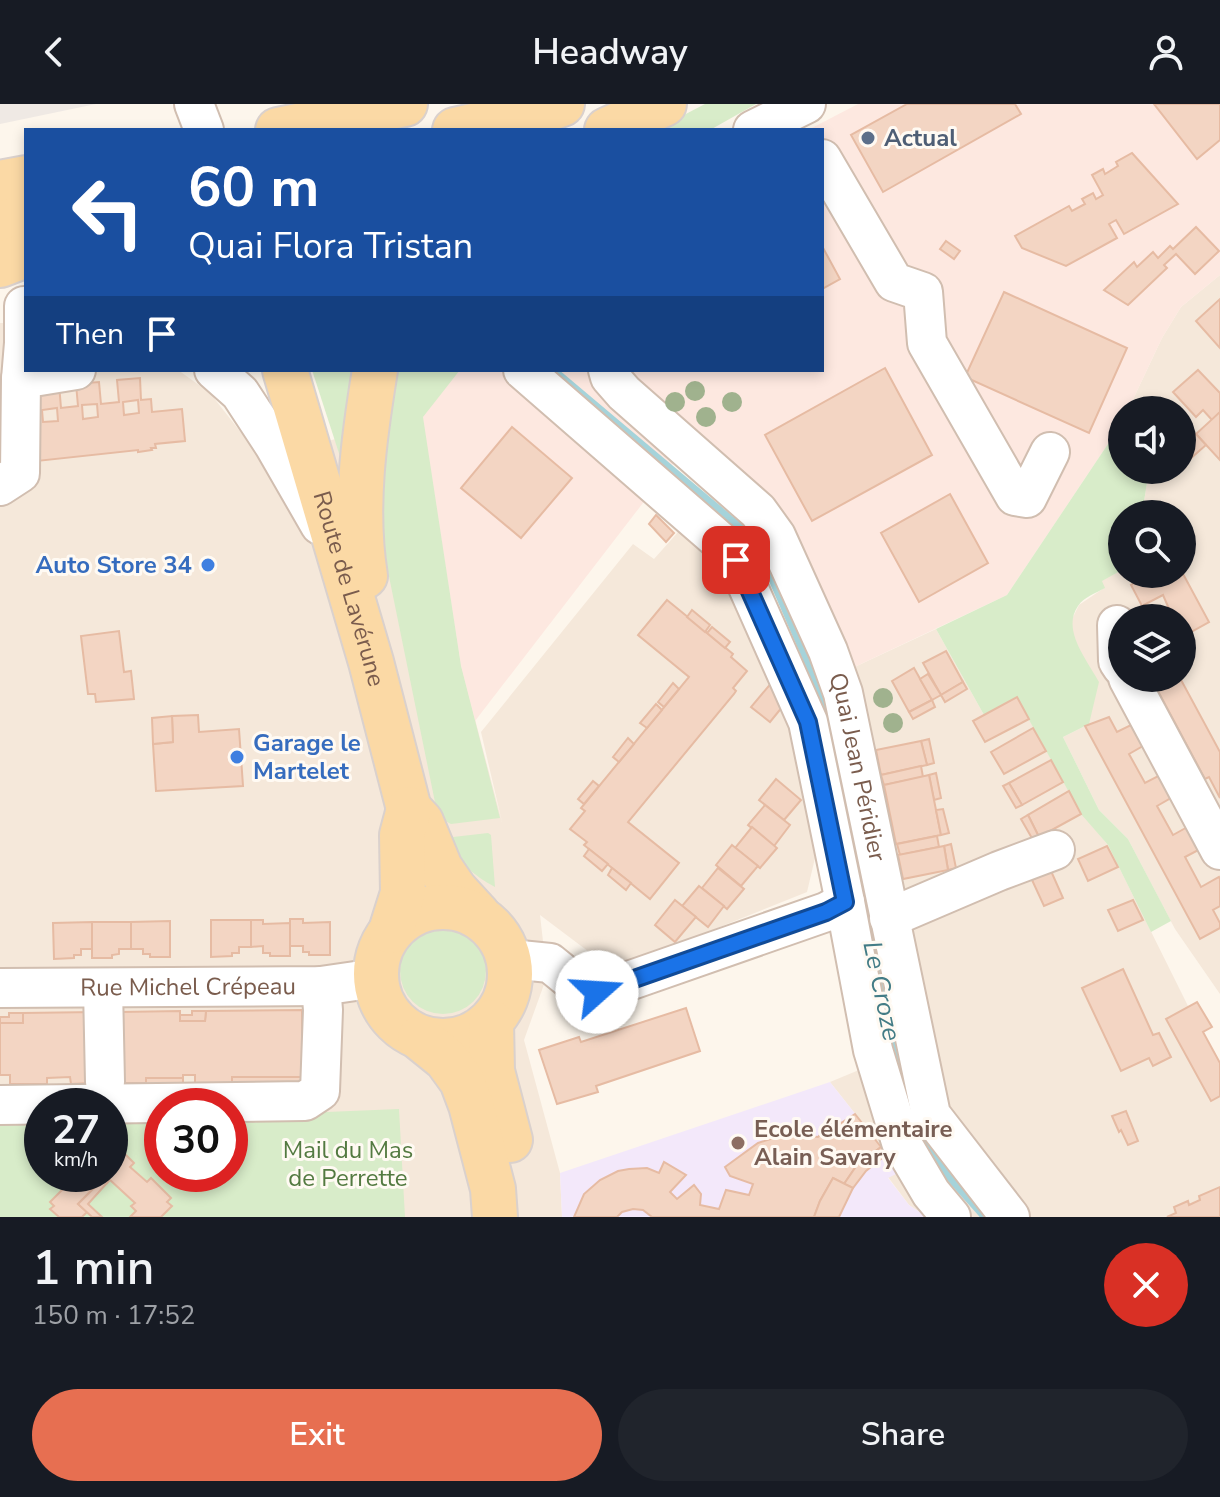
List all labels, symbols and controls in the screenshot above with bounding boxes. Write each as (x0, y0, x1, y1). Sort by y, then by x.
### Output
text: Headway (532, 28, 688, 77)
icon: back (32, 30, 76, 74)
icon: person (1144, 30, 1188, 74)
place label: Actual (884, 122, 957, 154)
marker: Actual (859, 129, 877, 147)
text: 60 m (188, 149, 319, 226)
icon: left (56, 160, 160, 264)
text: Quai Flora Tristan (188, 222, 473, 271)
icon: arrive (140, 312, 184, 356)
text: Then (56, 314, 124, 355)
map controls (1108, 396, 1196, 692)
button: sound (1108, 396, 1196, 484)
street label: Route de Lavérune (306, 487, 393, 690)
button: search (1108, 500, 1196, 588)
pin (702, 526, 770, 594)
icon: arrive (714, 538, 758, 582)
place label: Auto Store 34 (35, 549, 192, 581)
marker: Auto Store 34 (199, 556, 217, 574)
button: layers (1108, 604, 1196, 692)
street label: Quai Jean Péridier (821, 668, 894, 864)
place label: Garage le Martelet (253, 727, 361, 787)
marker: Garage le Martelet (228, 748, 246, 766)
water label: Le Croze (854, 938, 910, 1044)
position arrow (555, 950, 639, 1034)
street label: Rue Michel Crépeau (80, 970, 296, 1004)
speed limit sign: 30 (144, 1088, 248, 1192)
text: 27 (52, 1103, 100, 1157)
place label: Ecole élémentaire Alain Savary (754, 1113, 953, 1173)
park label: Mail du Mas de Perrette (283, 1134, 413, 1194)
marker: Ecole élémentaire Alain Savary (729, 1134, 747, 1152)
text: km/h (54, 1146, 98, 1173)
text: 1 min (32, 1235, 154, 1301)
button: close (1104, 1243, 1188, 1327)
text: 150 m · 17:52 (32, 1298, 195, 1333)
button: Exit (32, 1389, 602, 1481)
button: Share (618, 1389, 1188, 1481)

